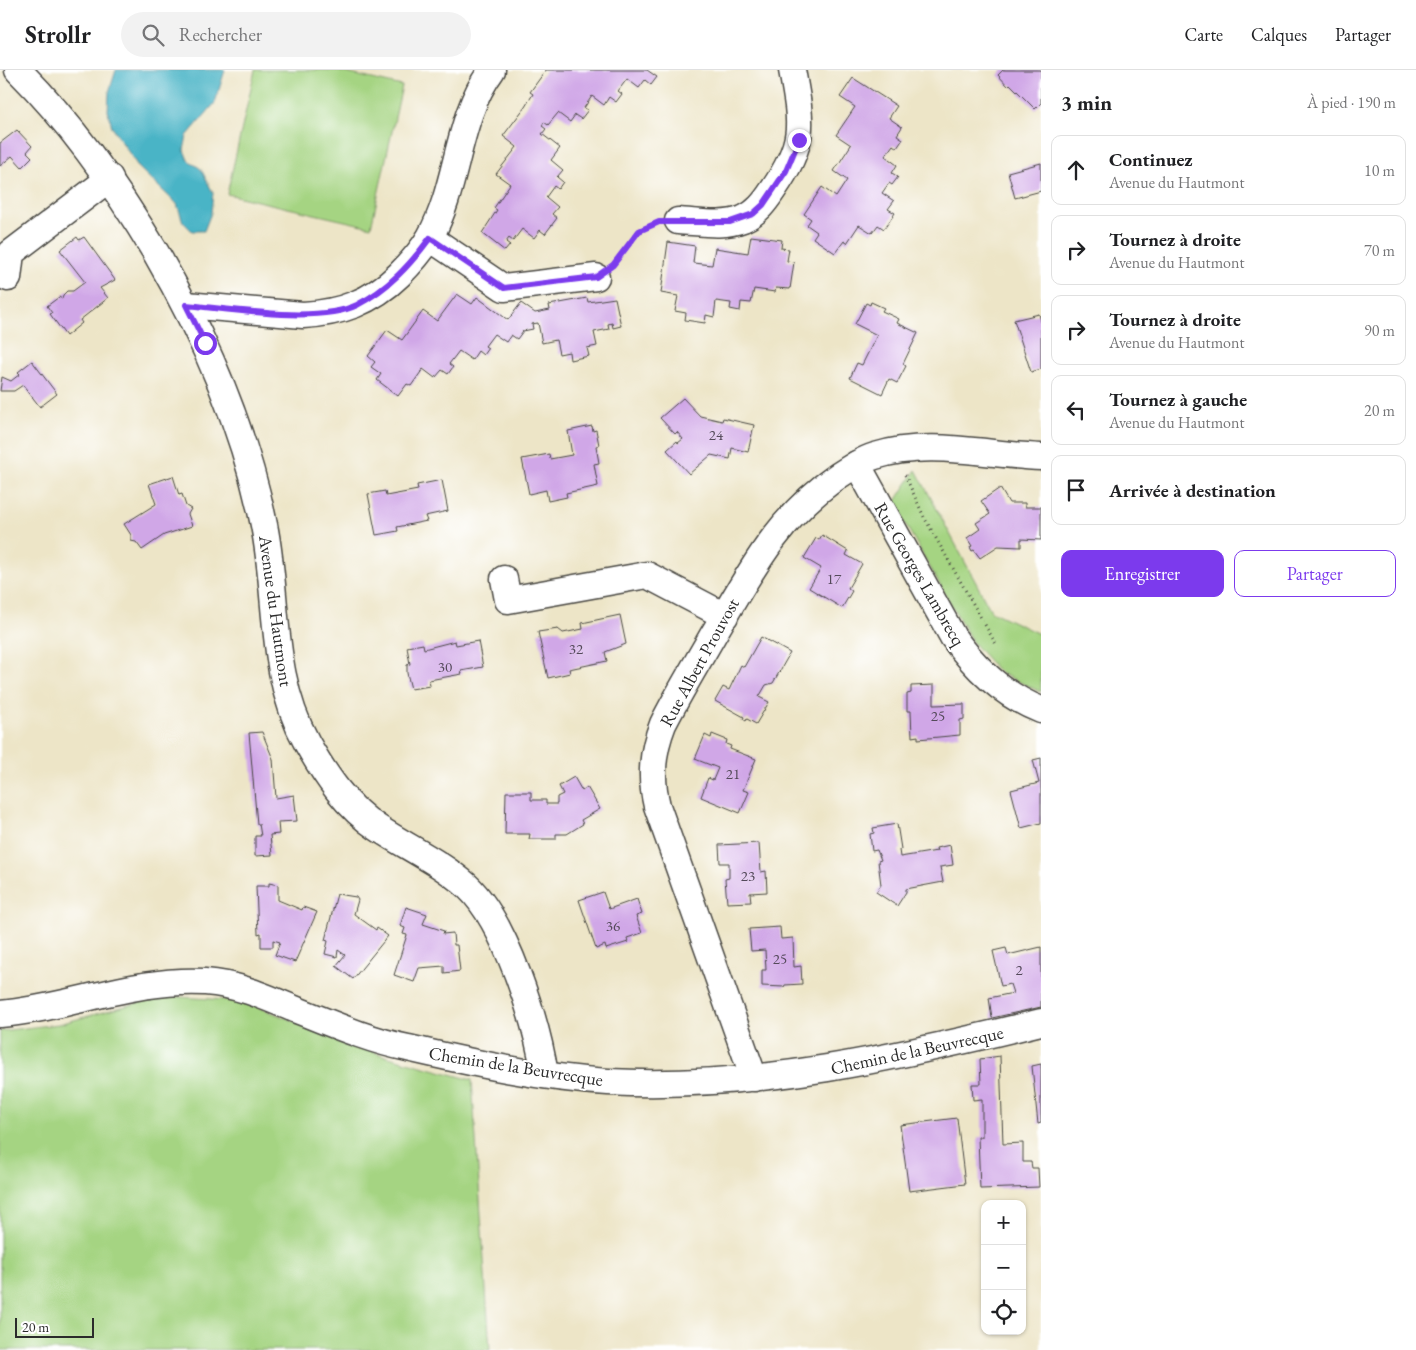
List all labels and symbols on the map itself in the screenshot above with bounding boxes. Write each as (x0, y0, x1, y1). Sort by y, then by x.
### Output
route end (788, 129, 811, 152)
route start (194, 332, 217, 355)
house number: 24 (709, 425, 724, 444)
street label: Rue Georges Lambrecq (869, 498, 971, 651)
street label: Avenue du Hautmont (254, 533, 298, 688)
house number: 17 (827, 569, 842, 588)
street label: Rue Albert Prouvost (654, 593, 744, 730)
house number: 32 (569, 639, 584, 658)
house number: 30 (438, 657, 452, 676)
house number: 25 (931, 706, 945, 725)
house number: 21 (726, 764, 740, 783)
house number: 23 (741, 866, 755, 885)
house number: 36 (606, 916, 620, 935)
house number: 25 (773, 949, 787, 968)
house number: 2 (1015, 960, 1023, 979)
street label: Chemin de la Beuvrecque (828, 1020, 1006, 1080)
street label: Chemin de la Beuvrecque (427, 1041, 605, 1091)
scale bar (15, 1315, 94, 1338)

